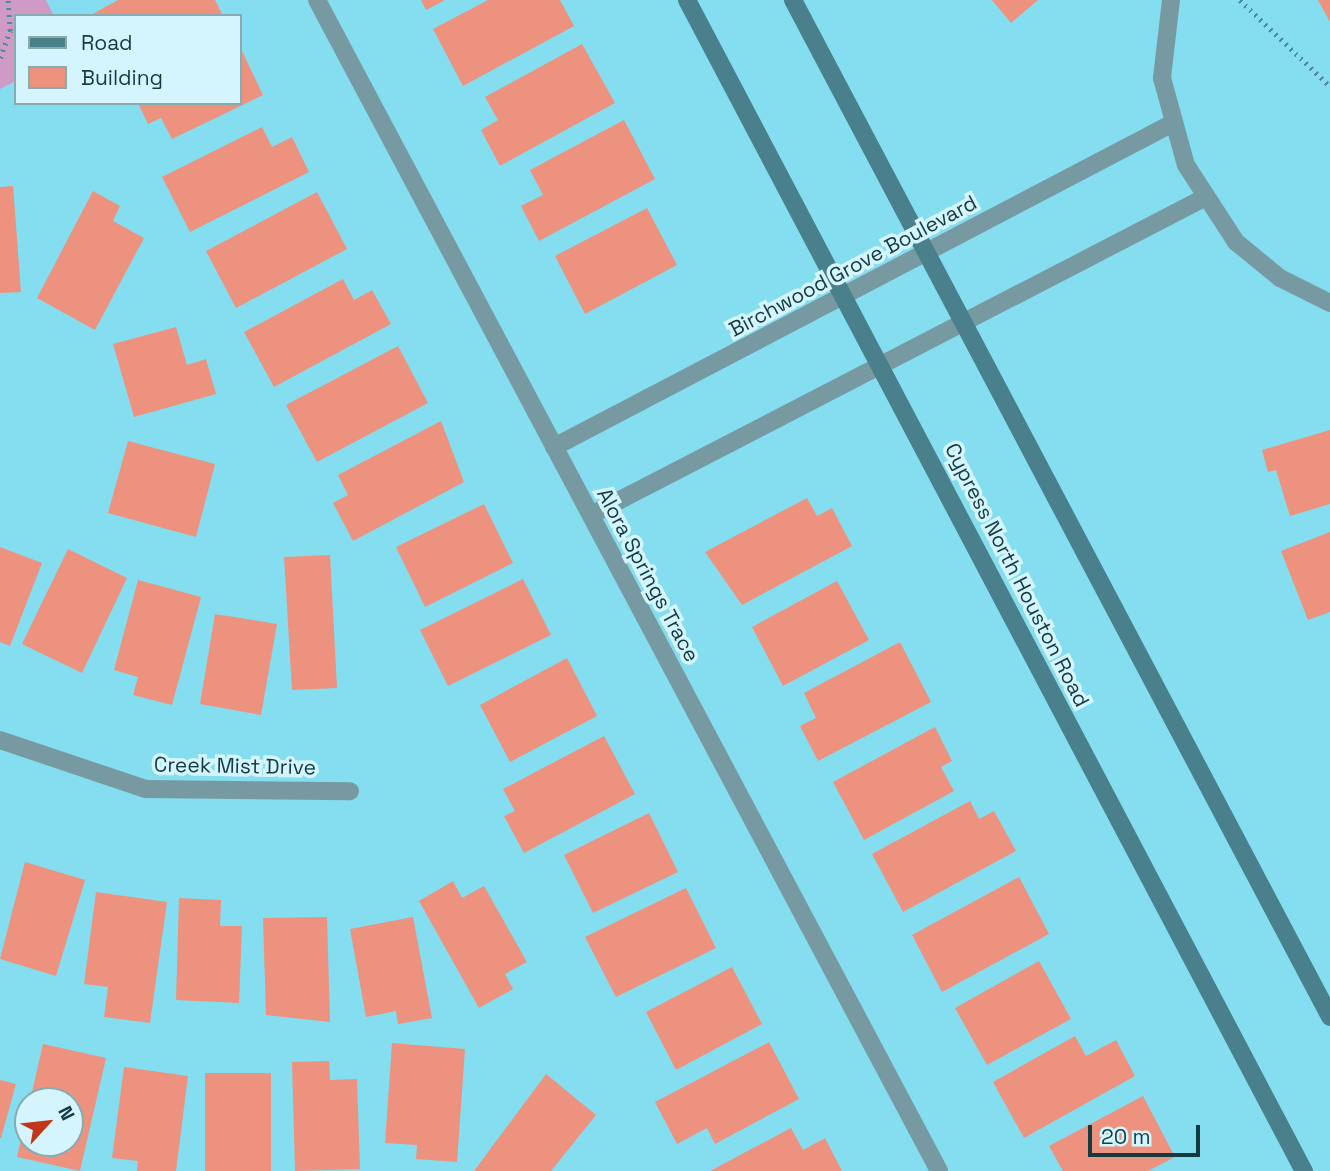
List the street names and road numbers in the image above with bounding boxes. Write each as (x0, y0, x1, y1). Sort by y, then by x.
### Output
street label: Birchwood Grove Boulevard (725, 190, 981, 342)
street label: Cypress North Houston Road (939, 439, 1095, 711)
street label: Alora Springs Trace (591, 484, 705, 666)
street label: Creek Mist Drive (154, 752, 316, 780)

